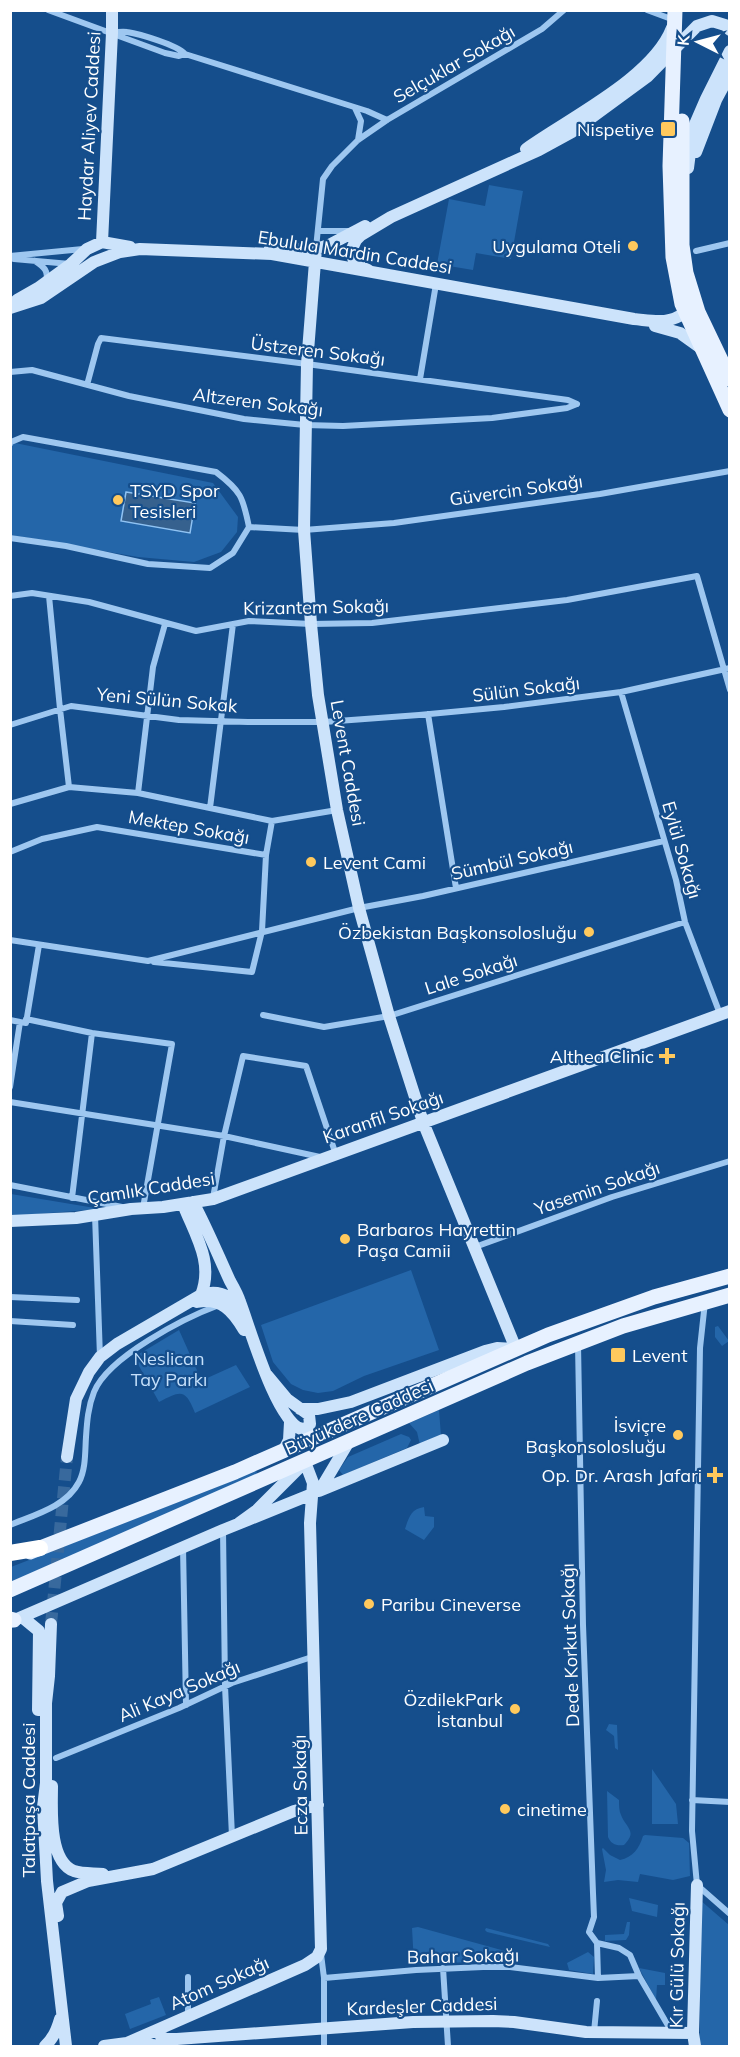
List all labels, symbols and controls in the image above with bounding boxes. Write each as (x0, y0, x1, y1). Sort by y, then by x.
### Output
north arrow (668, 12, 728, 72)
street label: Selçuklar Sokağı (389, 20, 519, 108)
street label: Haydar Aliyev Caddesi (73, 31, 105, 221)
text: K (673, 33, 694, 47)
place label: Nispetiye (577, 118, 654, 141)
marker: Nispetiye (659, 120, 677, 138)
street label: Ebulula Mardin Caddesi (256, 225, 454, 279)
place label: Uygulama Oteli (492, 235, 621, 258)
marker: Uygulama Oteli (626, 239, 640, 253)
street label: Üstzeren Sokağı (249, 331, 387, 371)
street label: Altzeren Sokağı (192, 383, 324, 421)
street label: Güvercin Sokağı (448, 469, 584, 511)
place label: TSYD Spor Tesisleri (130, 479, 220, 523)
marker: TSYD Spor Tesisleri (111, 493, 125, 507)
street label: Krizantem Sokağı (243, 594, 389, 620)
street label: Sülün Sokağı (471, 671, 581, 707)
street label: Yeni Sülün Sokak (95, 682, 239, 718)
street label: Levent Caddesi (326, 698, 370, 828)
street label: Eylül Sokağı (657, 799, 707, 901)
street label: Mektep Sokağı (127, 805, 251, 849)
street label: Sümbül Sokağı (449, 835, 575, 885)
place label: Levent Cami (323, 851, 426, 874)
marker: Levent Cami (304, 855, 318, 869)
place label: Özbekistan Başkonsolosluğu (338, 921, 577, 944)
marker: Özbekistan Başkonsolosluğu (582, 925, 596, 939)
street label: Lale Sokağı (422, 948, 520, 1000)
place label: Althea Clinic (550, 1045, 654, 1068)
marker: Althea Clinic (658, 1047, 676, 1065)
street label: Karanfil Sokağı (320, 1086, 446, 1148)
street label: Yasemin Sokağı (530, 1156, 663, 1221)
street label: Çamlık Caddesi (86, 1167, 216, 1209)
place label: Barbaros Hayrettin Paşa Camii (357, 1218, 516, 1262)
marker: Barbaros Hayrettin Paşa Camii (338, 1232, 352, 1246)
place label: Levent (632, 1344, 687, 1367)
marker: Levent (609, 1346, 627, 1364)
park label: Neslican Tay Parkı (131, 1347, 207, 1391)
street label: Büyükdere Caddesi (281, 1374, 437, 1460)
place label: İsviçre Başkonsolosluğu (526, 1414, 666, 1458)
marker: İsviçre Başkonsolosluğu (671, 1428, 685, 1442)
place label: Op. Dr. Arash Jafari (542, 1464, 702, 1487)
marker: Op. Dr. Arash Jafari (706, 1466, 724, 1484)
street label: Dede Korkut Sokağı (556, 1563, 584, 1727)
place label: Paribu Cineverse (381, 1593, 521, 1616)
marker: Paribu Cineverse (362, 1597, 376, 1611)
street label: Ali Kaya Sokağı (115, 1655, 243, 1727)
place label: ÖzdilekPark İstanbul (404, 1688, 504, 1732)
marker: ÖzdilekPark İstanbul (508, 1702, 522, 1716)
street label: Talatpaşa Caddesi (17, 1722, 40, 1878)
street label: Ecza Sokağı (288, 1734, 312, 1836)
place label: cinetime (517, 1798, 587, 1821)
marker: cinetime (498, 1802, 512, 1816)
street label: Kır Gülü Sokağı (664, 1902, 690, 2028)
street label: Bahar Sokağı (407, 1944, 519, 1968)
street label: Atom Sokağı (166, 1951, 272, 2015)
street label: Kardeşler Caddesi (346, 1992, 498, 2020)

